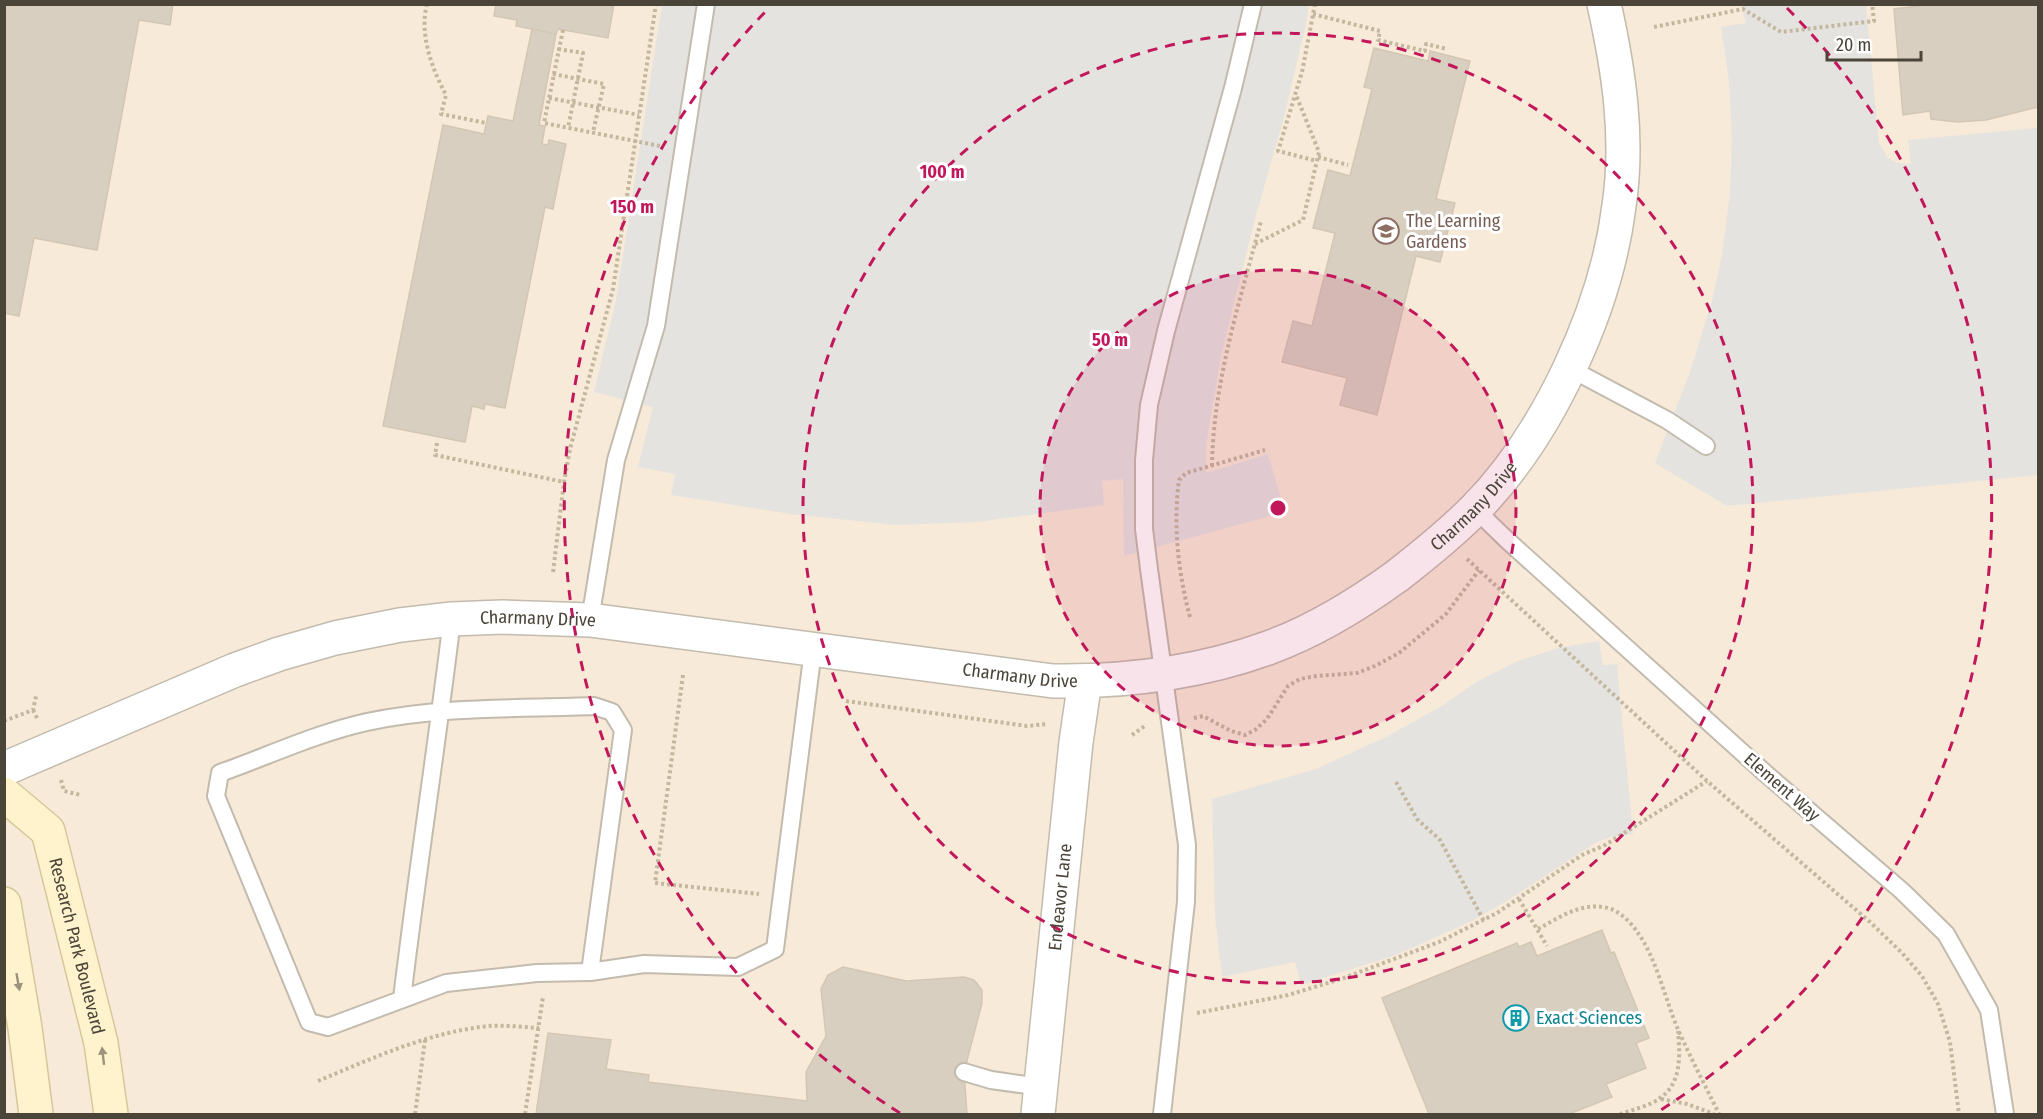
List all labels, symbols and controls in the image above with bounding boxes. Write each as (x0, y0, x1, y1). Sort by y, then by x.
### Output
scale bar (1827, 24, 1922, 62)
text: 20 m (1836, 34, 1871, 56)
text: 100 m (920, 161, 964, 183)
text: 150 m (610, 196, 654, 218)
place label: The Learning Gardens (1406, 210, 1501, 253)
school or university icon: The Learning Gardens (1371, 216, 1401, 246)
text: 50 m (1092, 329, 1128, 351)
street label: Charmany Drive (1426, 457, 1522, 556)
centre of rings (1268, 498, 1288, 518)
street label: Charmany Drive (479, 606, 597, 632)
street label: Charmany Drive (961, 658, 1078, 692)
street label: Element Way (1739, 748, 1825, 826)
street label: Endeavor Lane (1044, 842, 1077, 952)
street label: Research Park Boulevard (44, 855, 109, 1037)
one-way arrow (13, 973, 22, 992)
building icon: Exact Sciences (1501, 1003, 1531, 1033)
place label: Exact Sciences (1536, 1007, 1642, 1029)
one-way arrow (98, 1047, 108, 1066)

